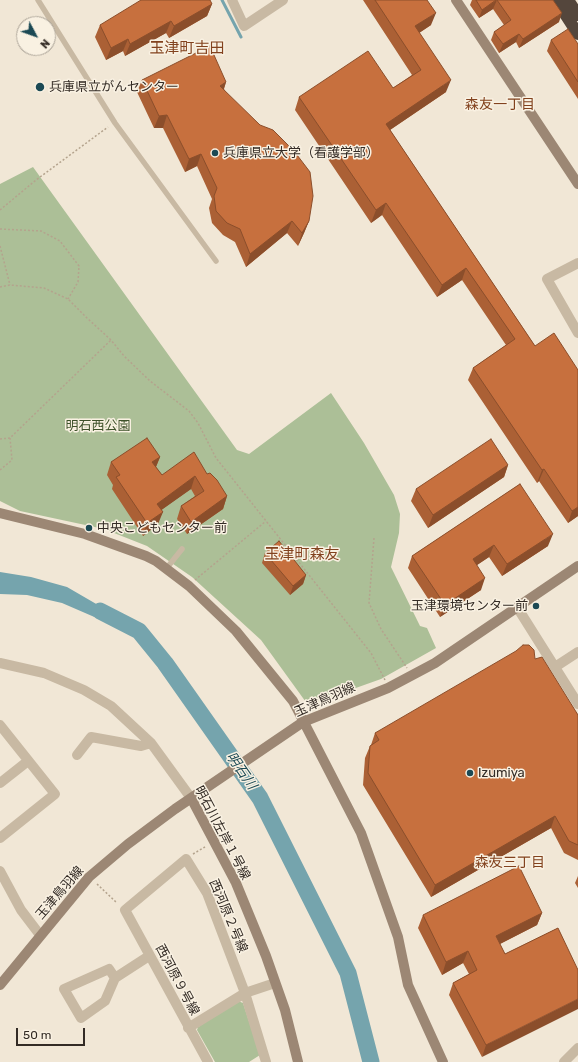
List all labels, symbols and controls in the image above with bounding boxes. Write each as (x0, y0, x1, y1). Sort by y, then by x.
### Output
north arrow (16, 16, 56, 56)
text: N (37, 36, 52, 51)
district label: 玉津町吉田 (150, 40, 224, 58)
place label: 兵庫県立がんセンター (49, 79, 179, 95)
marker: 兵庫県立がんセンター (34, 81, 46, 93)
district label: 森友一丁目 (465, 97, 535, 113)
place label: 兵庫県立大学（看護学部） (223, 145, 379, 161)
marker: 兵庫県立大学（看護学部） (210, 148, 220, 158)
park label: 明石西公園 (66, 418, 130, 434)
place label: 中央こどもセンター前 (97, 520, 227, 536)
marker: 中央こどもセンター前 (84, 523, 94, 533)
district label: 玉津町森友 (265, 546, 339, 564)
place label: 玉津環境センター前 (411, 598, 528, 614)
marker: 玉津環境センター前 (531, 601, 541, 611)
street label: 玉津鳥羽線 (292, 680, 358, 720)
water label: 明石川 (222, 749, 260, 793)
place label: Izumiya (478, 765, 525, 781)
marker: Izumiya (465, 768, 475, 778)
street label: 明石川左岸１号線 (191, 783, 253, 883)
district label: 森友三丁目 (475, 855, 545, 871)
street label: 玉津鳥羽線 (33, 863, 87, 923)
street label: 西河原２号線 (206, 877, 250, 955)
street label: 西河原９号線 (152, 942, 202, 1018)
scale bar (18, 1020, 87, 1046)
text: 50 m (23, 1028, 51, 1042)

